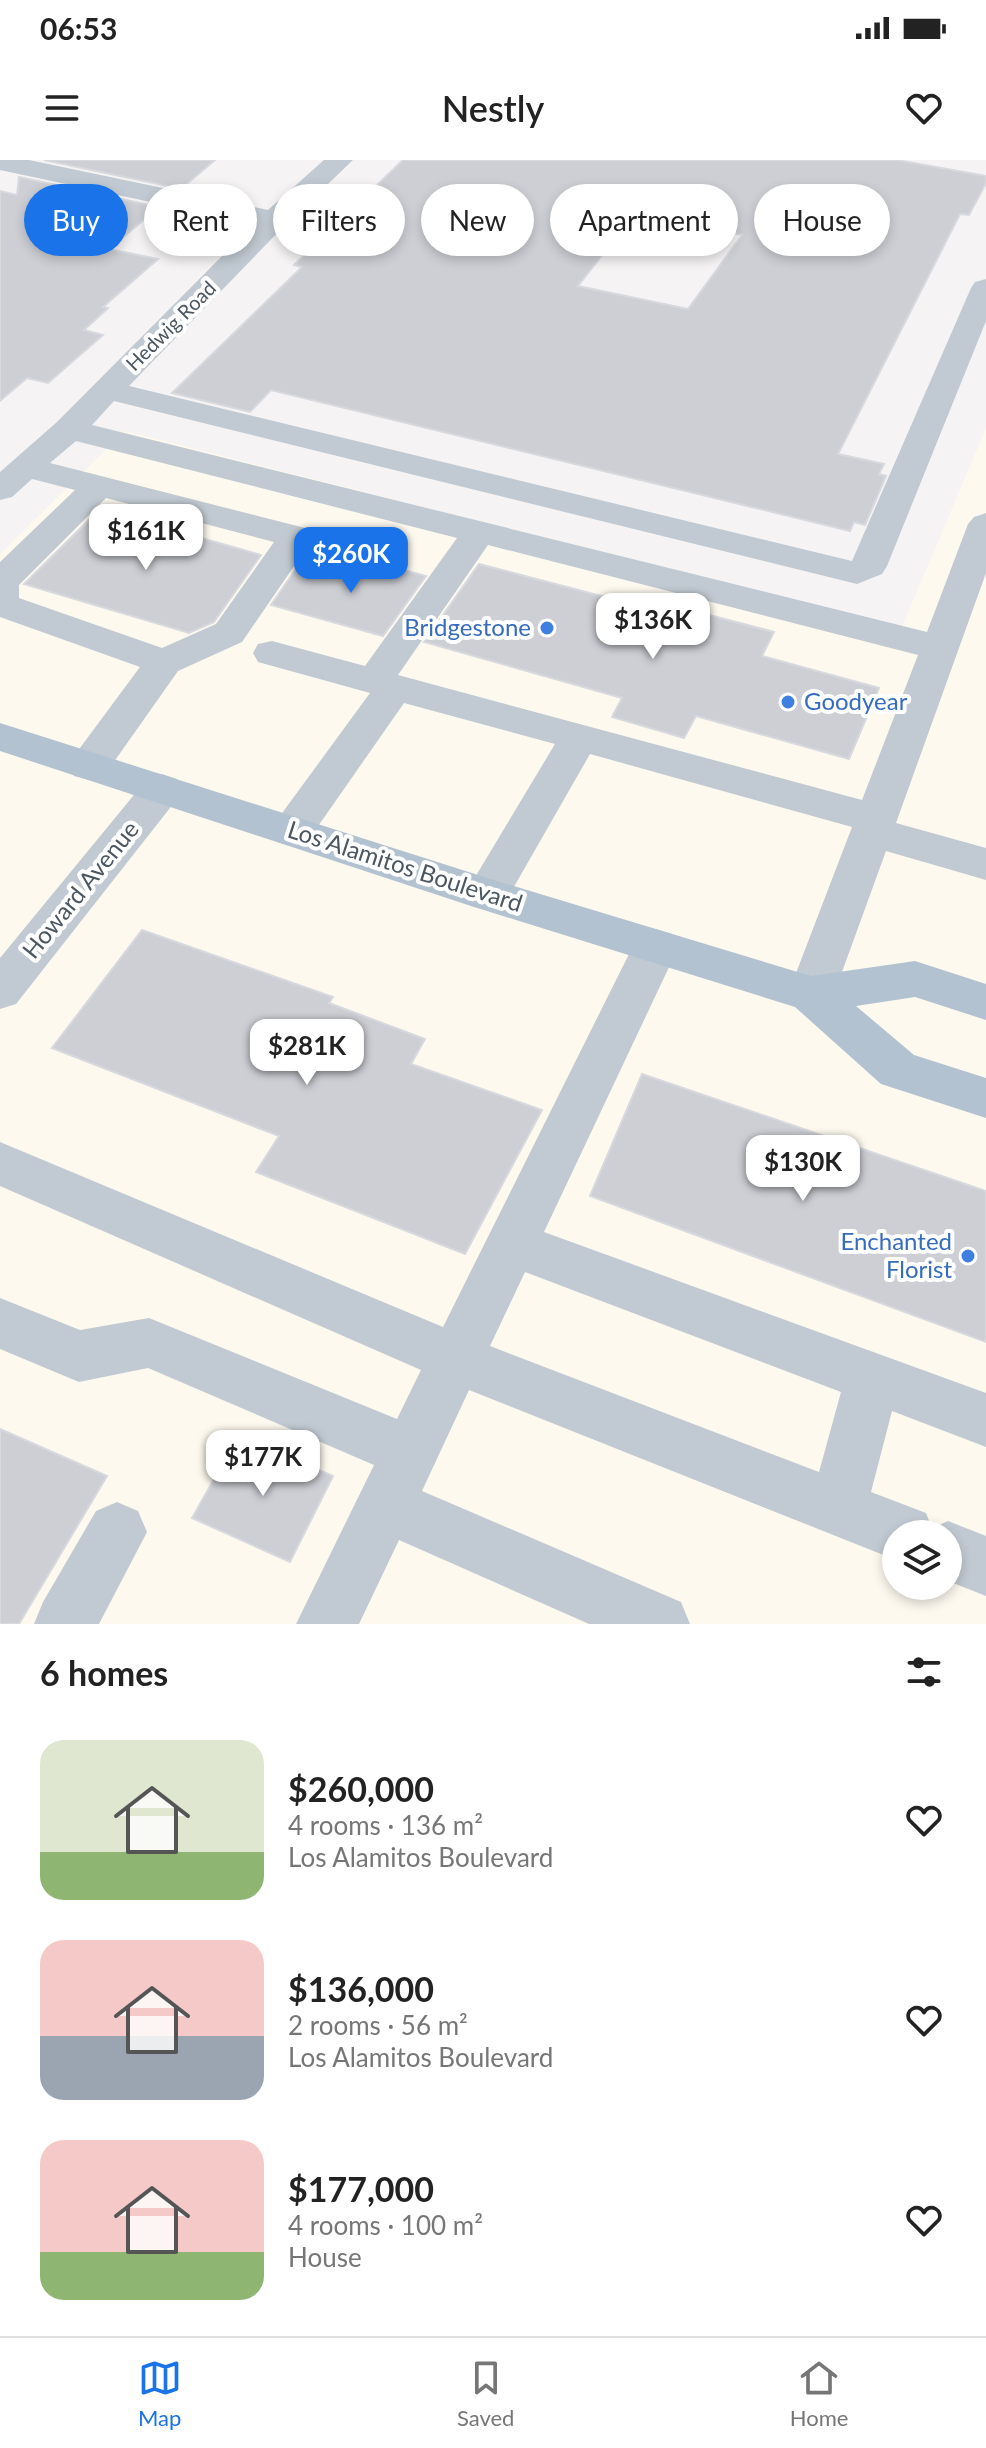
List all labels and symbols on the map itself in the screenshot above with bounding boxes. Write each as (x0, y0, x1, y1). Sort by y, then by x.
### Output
street label: Hedwig Road (120, 275, 220, 375)
pin: $161K (90, 504, 202, 572)
pin: $260K (295, 527, 407, 595)
pin: $136K (597, 593, 709, 661)
place label: Bridgestone (404, 612, 531, 641)
marker: Bridgestone (538, 619, 556, 637)
place label: Goodyear (804, 686, 908, 715)
marker: Goodyear (779, 693, 797, 711)
street label: Howard Avenue (16, 814, 144, 964)
street label: Los Alamitos Boulevard (285, 814, 526, 917)
pin: $281K (251, 1019, 363, 1087)
pin: $130K (747, 1135, 859, 1203)
place label: Enchanted Florist (840, 1226, 952, 1283)
marker: Enchanted Florist (959, 1247, 977, 1265)
pin: $177K (207, 1430, 319, 1498)

